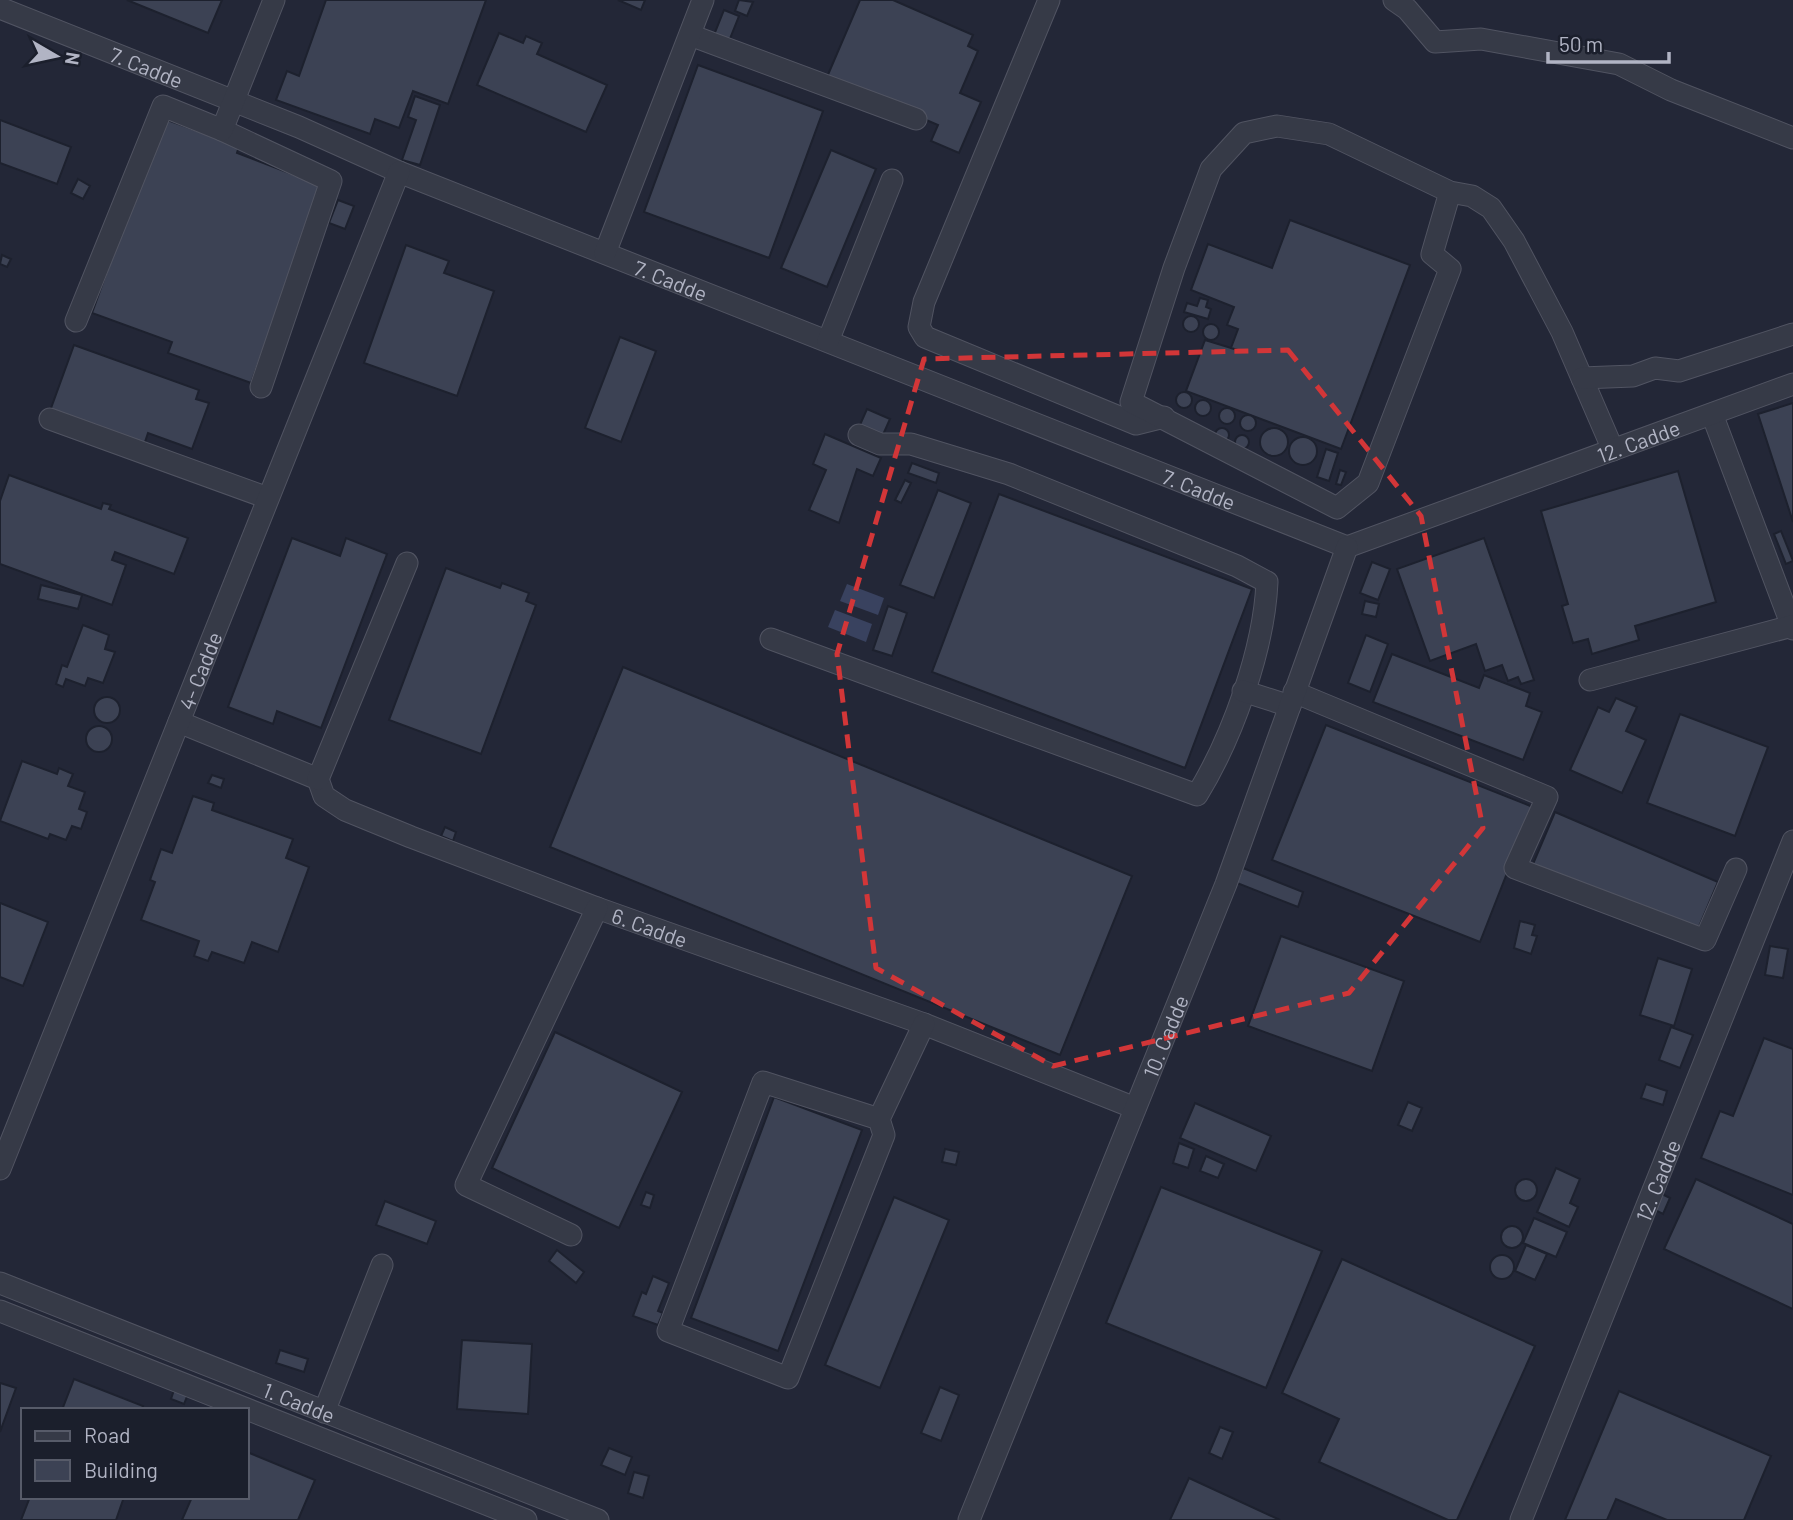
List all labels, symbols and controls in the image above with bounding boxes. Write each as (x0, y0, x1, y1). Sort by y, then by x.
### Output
north arrow (21, 21, 91, 91)
scale bar (1548, 21, 1669, 65)
text: 50 m (1559, 31, 1603, 56)
street label: 7. Cadde (107, 41, 187, 92)
text: N (61, 51, 86, 67)
street label: 7. Cadde (631, 254, 711, 305)
street label: 12. Cadde (1593, 414, 1683, 467)
street label: 7. Cadde (1159, 463, 1239, 514)
street label: 4- Cadde (173, 628, 226, 713)
street label: 6. Cadde (609, 902, 691, 952)
street label: 10. Cadde (1137, 991, 1192, 1081)
street label: 12. Cadde (1629, 1136, 1685, 1225)
street label: 1. Cadde (260, 1376, 339, 1427)
legend (21, 1408, 248, 1499)
text: Road (84, 1422, 130, 1447)
text: Building (84, 1457, 158, 1482)

